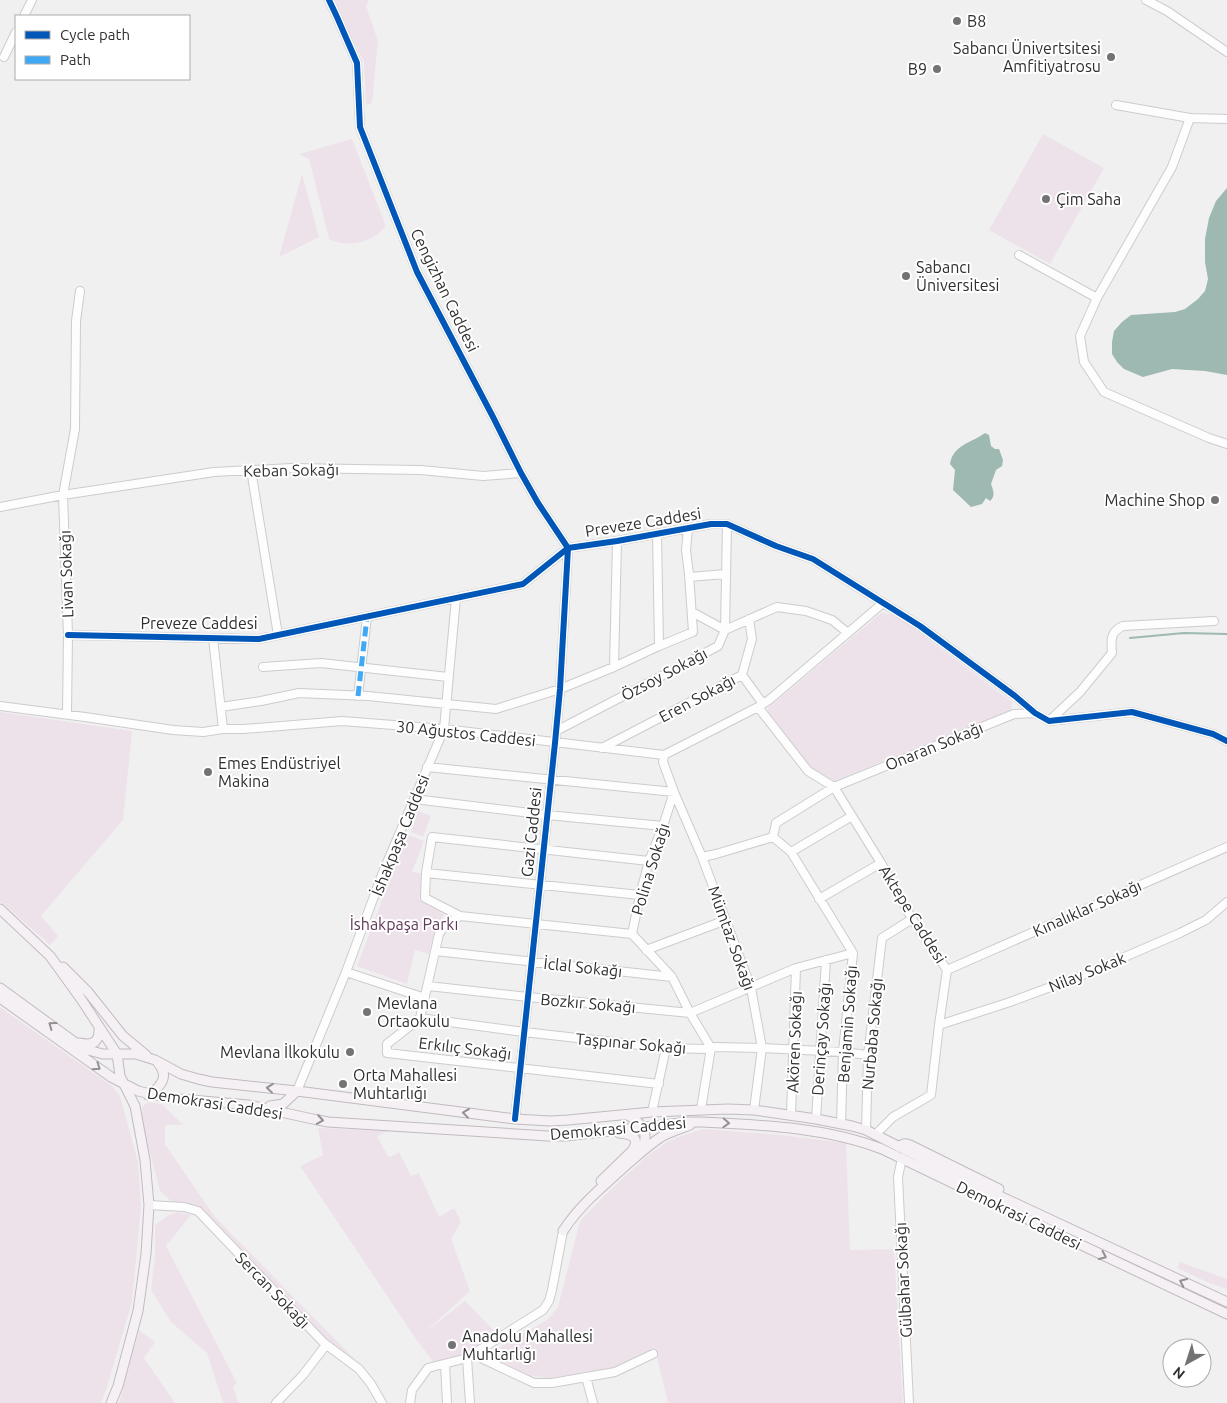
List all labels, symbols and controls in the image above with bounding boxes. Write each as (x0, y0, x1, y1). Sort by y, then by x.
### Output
place label: B8 (967, 12, 986, 30)
legend (15, 15, 190, 80)
marker: B8 (951, 15, 963, 27)
text: Cycle path (60, 26, 130, 43)
place label: Sabancı Ünivertsitesi Amfitiyatrosu (953, 39, 1101, 75)
text: Path (60, 51, 91, 68)
marker: Sabancı Ünivertsitesi Amfitiyatrosu (1105, 51, 1117, 63)
place label: B9 (908, 60, 927, 78)
marker: B9 (931, 63, 943, 75)
place label: Çim Saha (1056, 190, 1121, 208)
marker: Çim Saha (1040, 193, 1052, 205)
street label: Cengizhan Caddesi (407, 225, 483, 355)
place label: Sabancı Üniversitesi (916, 258, 999, 294)
marker: Sabancı Üniversitesi (900, 270, 912, 282)
street label: Keban Sokağı (243, 460, 339, 480)
place label: Machine Shop (1105, 491, 1205, 509)
marker: Machine Shop (1209, 494, 1221, 506)
street label: Preveze Caddesi (584, 504, 702, 540)
street label: Livan Sokağı (55, 530, 77, 618)
street label: Preveze Caddesi (140, 614, 258, 632)
street label: Özsoy Sokağı (618, 644, 710, 704)
street label: Eren Sokağı (656, 670, 738, 726)
street label: 30 Ağustos Caddesi (395, 717, 537, 749)
street label: Onaran Sokağı (882, 718, 986, 774)
place label: Emes Endüstriyel Makina (218, 754, 341, 790)
marker: Emes Endüstriyel Makina (202, 766, 214, 778)
street label: İshakpaşa Caddesi (367, 772, 433, 898)
street label: Gazi Caddesi (517, 786, 545, 878)
street label: Polina Sokağı (628, 821, 672, 917)
street label: Aktepe Caddesi (876, 862, 950, 966)
street label: Kınalıklar Sokağı (1030, 876, 1144, 940)
street label: Mümtaz Sokağı (705, 883, 759, 993)
park label: İshakpaşa Parkı (350, 915, 458, 933)
street label: Nilay Sokak (1046, 948, 1128, 996)
street label: İclal Sokağı (543, 954, 623, 980)
street label: Benjamin Sokağı (834, 965, 860, 1083)
street label: Nurbaba Sokağı (858, 977, 886, 1091)
street label: Derinçay Sokağı (808, 982, 834, 1096)
street label: Bozkır Sokağı (540, 990, 636, 1016)
street label: Akören Sokağı (783, 991, 805, 1093)
place label: Mevlana Ortaokulu (377, 994, 450, 1030)
marker: Mevlana Ortaokulu (361, 1006, 373, 1018)
one-way arrow (49, 1022, 58, 1031)
street label: Taşpınar Sokağı (575, 1029, 687, 1057)
street label: Erkılıç Sokağı (418, 1033, 512, 1063)
place label: Mevlana İlkokulu (220, 1043, 340, 1061)
marker: Mevlana İlkokulu (344, 1046, 356, 1058)
one-way arrow (91, 1061, 101, 1070)
place label: Orta Mahallesi Muhtarlığı (353, 1066, 457, 1102)
marker: Orta Mahallesi Muhtarlığı (337, 1078, 349, 1090)
street label: Demokrasi Caddesi (146, 1083, 284, 1123)
one-way arrow (266, 1083, 274, 1094)
one-way arrow (462, 1108, 470, 1119)
street label: Demokrasi Caddesi (549, 1113, 687, 1143)
one-way arrow (316, 1115, 325, 1125)
one-way arrow (722, 1117, 730, 1128)
street label: Demokrasi Caddesi (954, 1177, 1084, 1253)
street label: Gülbahar Sokağı (891, 1222, 915, 1338)
street label: Sercan Sokağı (232, 1248, 314, 1332)
one-way arrow (1098, 1249, 1107, 1260)
one-way arrow (1179, 1277, 1188, 1288)
place label: Anadolu Mahallesi Muhtarlığı (462, 1327, 593, 1363)
north arrow (1162, 1338, 1212, 1388)
marker: Anadolu Mahallesi Muhtarlığı (446, 1339, 458, 1351)
text: N (1170, 1364, 1188, 1383)

